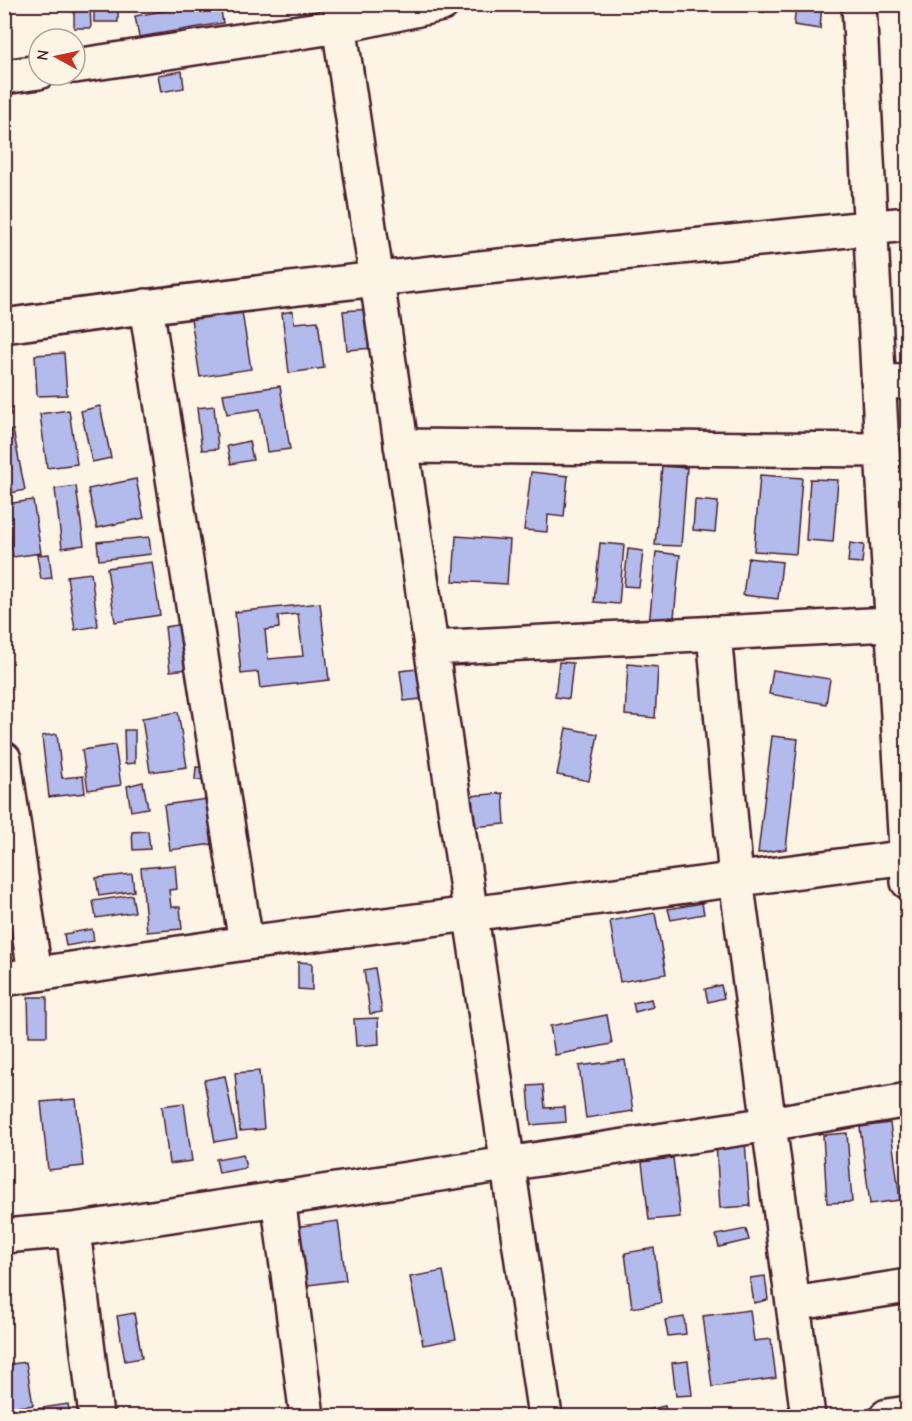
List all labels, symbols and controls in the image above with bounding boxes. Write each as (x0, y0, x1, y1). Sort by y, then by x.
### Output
north arrow (27, 27, 87, 87)
text: N (33, 49, 53, 61)

